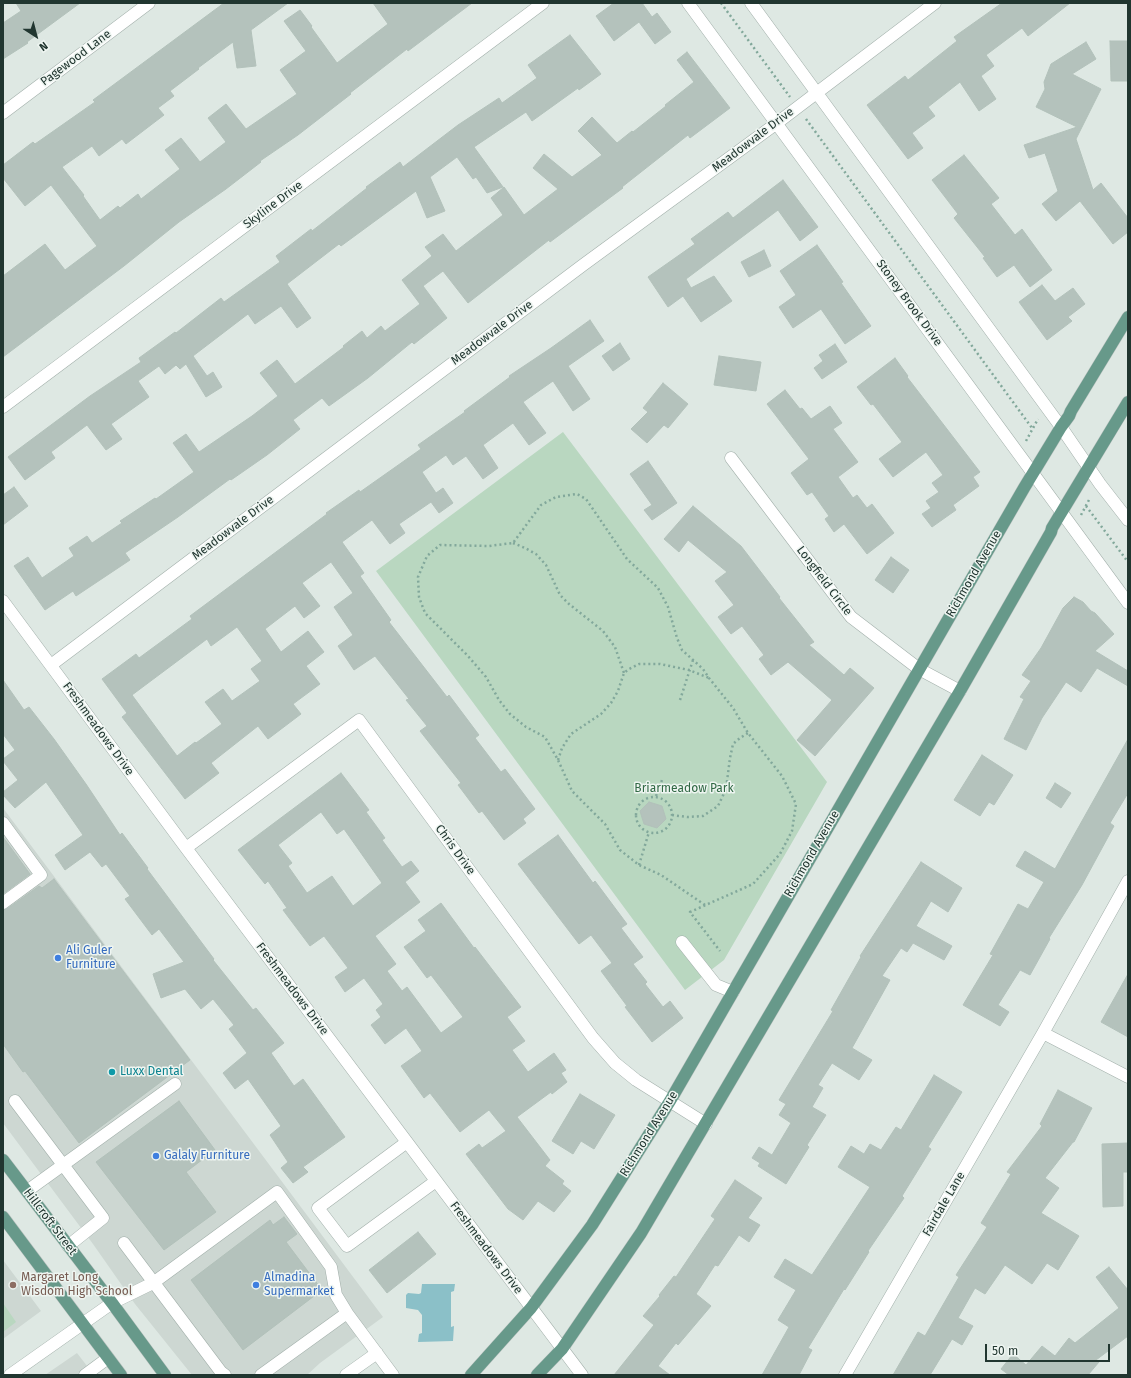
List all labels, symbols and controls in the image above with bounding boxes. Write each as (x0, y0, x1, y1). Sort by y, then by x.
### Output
north arrow (16, 16, 56, 56)
street label: Pagewood Lane (38, 27, 114, 89)
text: N (37, 39, 50, 54)
street label: Meadowvale Drive (709, 105, 797, 175)
street label: Skyline Drive (241, 178, 305, 232)
street label: Stoney Brook Drive (873, 257, 945, 349)
street label: Meadowvale Drive (448, 298, 536, 368)
street label: Meadowvale Drive (189, 493, 277, 563)
street label: Richmond Avenue (943, 528, 1005, 620)
street label: Longfield Circle (793, 543, 855, 619)
street label: Freshmeadows Drive (59, 680, 137, 778)
park label: Briarmeadow Park (634, 782, 734, 796)
street label: Richmond Avenue (781, 808, 843, 900)
street label: Chris Drive (432, 822, 478, 878)
street label: Freshmeadows Drive (253, 940, 331, 1038)
place label: Ali Guler Furniture (66, 944, 116, 972)
marker: Ali Guler Furniture (53, 953, 63, 963)
place label: Luxx Dental (120, 1065, 183, 1079)
marker: Luxx Dental (107, 1067, 117, 1077)
street label: Richmond Avenue (617, 1089, 681, 1179)
place label: Galaly Furniture (164, 1149, 250, 1163)
marker: Galaly Furniture (151, 1151, 161, 1161)
street label: Fairdale Lane (920, 1169, 968, 1239)
street label: Hillcroft Street (20, 1186, 80, 1258)
street label: Freshmeadows Drive (447, 1199, 525, 1297)
place label: Margaret Long Wisdom High School (21, 1271, 132, 1299)
place label: Almadina Supermarket (264, 1271, 334, 1299)
marker: Margaret Long Wisdom High School (8, 1280, 18, 1290)
marker: Almadina Supermarket (251, 1280, 261, 1290)
scale bar (987, 1336, 1112, 1362)
text: 50 m (992, 1344, 1018, 1358)

